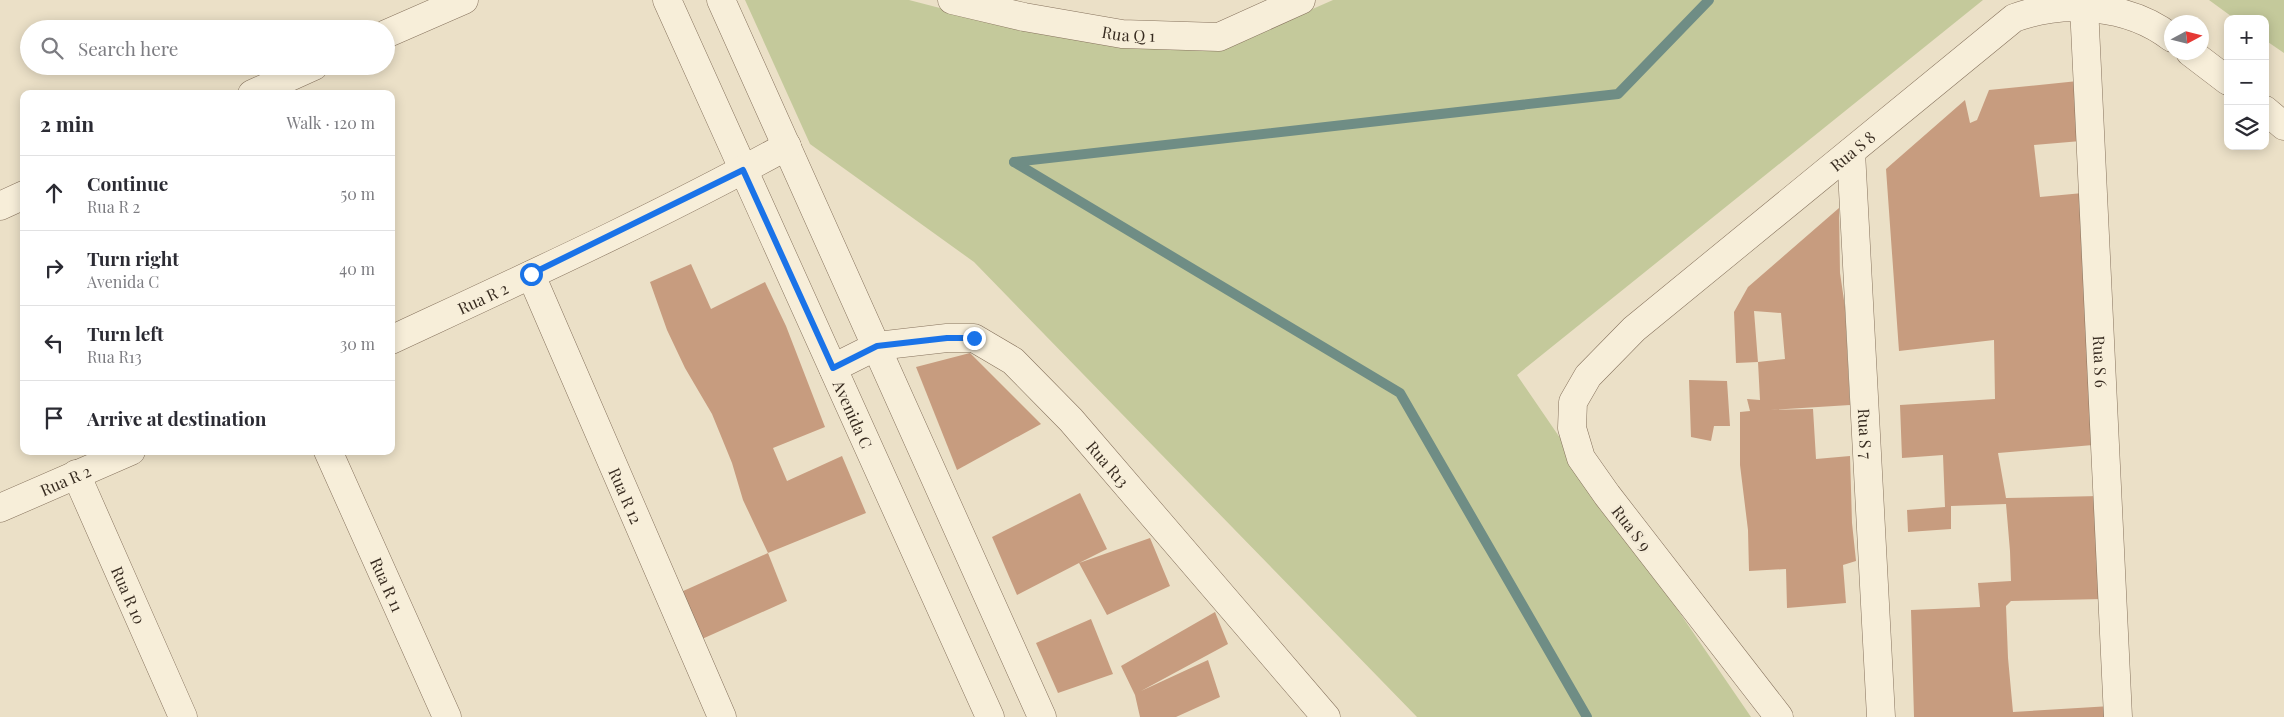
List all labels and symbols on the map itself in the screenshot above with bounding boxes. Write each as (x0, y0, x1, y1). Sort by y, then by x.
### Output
north arrow (2164, 15, 2209, 60)
street label: Rua Q 1 (1100, 20, 1156, 46)
street label: Rua S 8 (1825, 126, 1879, 175)
route start (520, 263, 543, 286)
street label: Rua R 2 (454, 277, 511, 318)
route end (963, 327, 986, 350)
street label: Rua S 6 (2089, 335, 2113, 388)
street label: Avenida C (829, 376, 878, 451)
street label: Rua S 7 (1854, 408, 1878, 460)
street label: Rua R13 (1083, 436, 1134, 491)
street label: Rua R 2 (36, 459, 94, 500)
street label: Rua R 12 (605, 464, 648, 527)
street label: Rua S 9 (1608, 501, 1656, 555)
street label: Rua R 11 (366, 554, 409, 615)
street label: Rua R 10 (107, 563, 151, 627)

